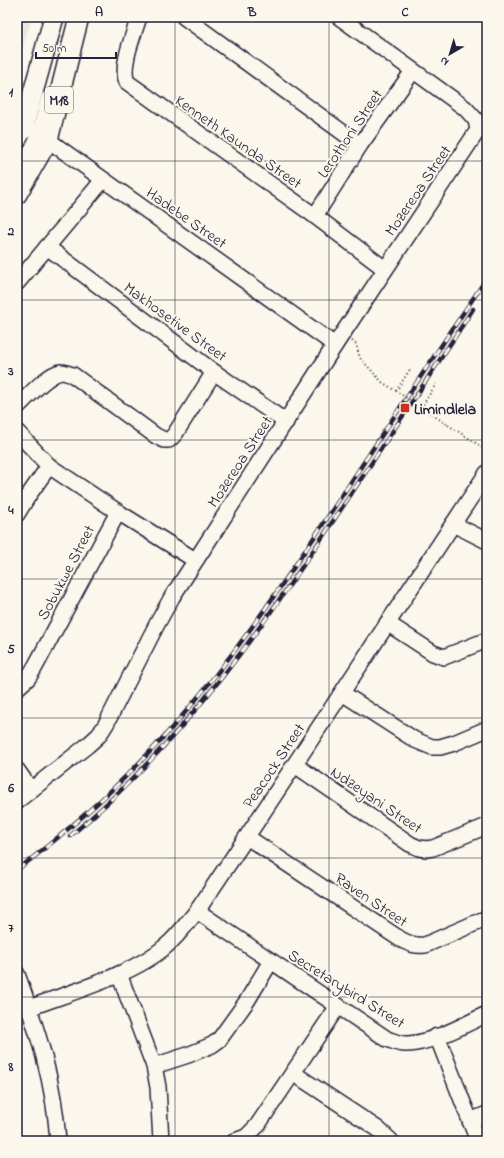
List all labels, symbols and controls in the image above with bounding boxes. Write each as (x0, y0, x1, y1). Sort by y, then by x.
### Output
text: A (95, 3, 103, 22)
text: B (247, 3, 257, 22)
text: C (401, 3, 409, 22)
scale bar (36, 34, 116, 60)
north arrow (430, 34, 470, 74)
text: 50 m (42, 40, 66, 58)
text: N (437, 52, 452, 70)
text: 1 (9, 83, 14, 102)
street label: Lerothoni Street (312, 84, 390, 183)
road number: M18 (45, 87, 73, 113)
street label: Kenneth Kaunda Street (169, 90, 307, 196)
street label: Mozereoa Street (379, 140, 458, 241)
street label: Hadebe Street (140, 182, 232, 256)
text: 2 (7, 222, 15, 241)
street label: Makhosetive Street (118, 277, 232, 369)
text: 3 (7, 362, 14, 381)
place label: Limindlela (414, 398, 477, 422)
marker: Limindlela (399, 402, 411, 414)
street label: Mozereoa Street (202, 411, 280, 513)
text: 4 (7, 501, 14, 520)
street label: Sobukwe Street (32, 521, 102, 625)
text: 5 (7, 640, 15, 659)
street label: Peacock Street (237, 718, 312, 813)
street label: Ndzeyani Street (325, 761, 427, 841)
text: 6 (7, 779, 14, 798)
street label: Raven Street (330, 867, 413, 934)
text: 7 (8, 919, 14, 938)
street label: Secretarybird Street (283, 944, 410, 1036)
text: 8 (8, 1058, 14, 1077)

